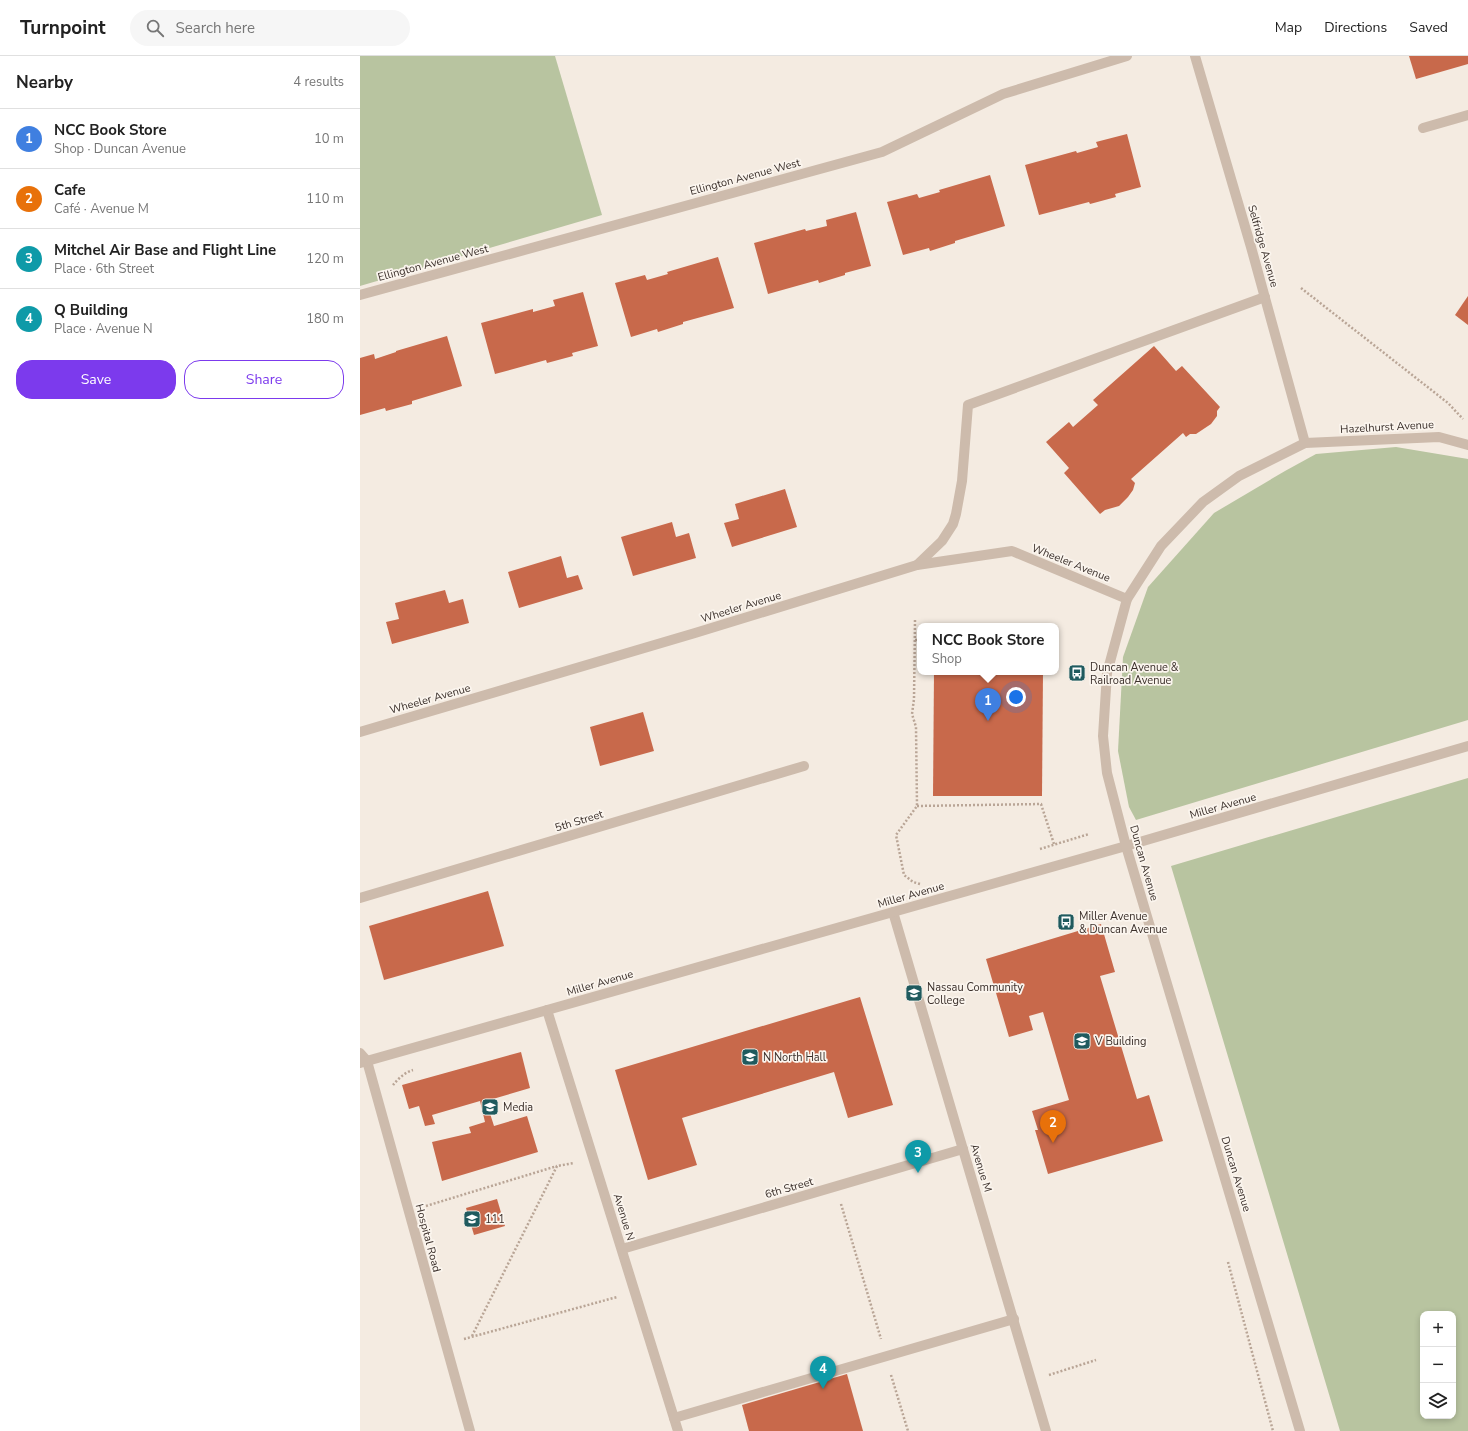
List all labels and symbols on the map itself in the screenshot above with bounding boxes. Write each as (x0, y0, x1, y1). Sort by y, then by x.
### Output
street label: Ellington Avenue West (688, 155, 802, 199)
street label: Selfridge Avenue (1244, 203, 1282, 289)
street label: Ellington Avenue West (376, 241, 490, 285)
street label: Hazelhurst Avenue (1340, 417, 1434, 437)
street label: Wheeler Avenue (1030, 540, 1113, 586)
street label: Wheeler Avenue (699, 588, 783, 626)
place label: Duncan Avenue & Railroad Avenue (1090, 660, 1179, 688)
bus stop icon: Duncan Avenue & Railroad Avenue (1067, 663, 1087, 683)
street label: Wheeler Avenue (388, 680, 472, 718)
your location (1006, 687, 1026, 707)
pin: 1 (975, 688, 1001, 721)
street label: Miller Avenue (1188, 789, 1258, 823)
street label: 5th Street (553, 807, 605, 835)
street label: Duncan Avenue (1126, 823, 1162, 903)
street label: Miller Avenue (876, 878, 946, 912)
place label: Miller Avenue & Duncan Avenue (1079, 909, 1168, 937)
bus stop icon: Miller Avenue & Duncan Avenue (1056, 912, 1076, 932)
street label: Miller Avenue (565, 966, 635, 1000)
place label: Nassau Community College (927, 980, 1023, 1008)
school or university icon: Nassau Community College (904, 983, 924, 1003)
school or university icon: V Building (1072, 1031, 1092, 1051)
place label: V Building (1094, 1034, 1146, 1049)
school or university icon: N North Hall (740, 1047, 760, 1067)
place label: N North Hall (763, 1050, 827, 1065)
school or university icon: Media (480, 1097, 500, 1117)
place label: Media (503, 1100, 533, 1115)
pin: 2 (1040, 1110, 1066, 1143)
street label: Duncan Avenue (1217, 1135, 1255, 1214)
pin: 3 (905, 1140, 931, 1173)
street label: Avenue M (967, 1142, 995, 1194)
street label: 6th Street (763, 1174, 815, 1202)
street label: Avenue N (610, 1192, 638, 1242)
street label: Hospital Road (412, 1202, 444, 1274)
school or university icon: 111 (462, 1209, 482, 1229)
place label: 111 (485, 1212, 505, 1227)
pin: 4 (810, 1356, 836, 1389)

